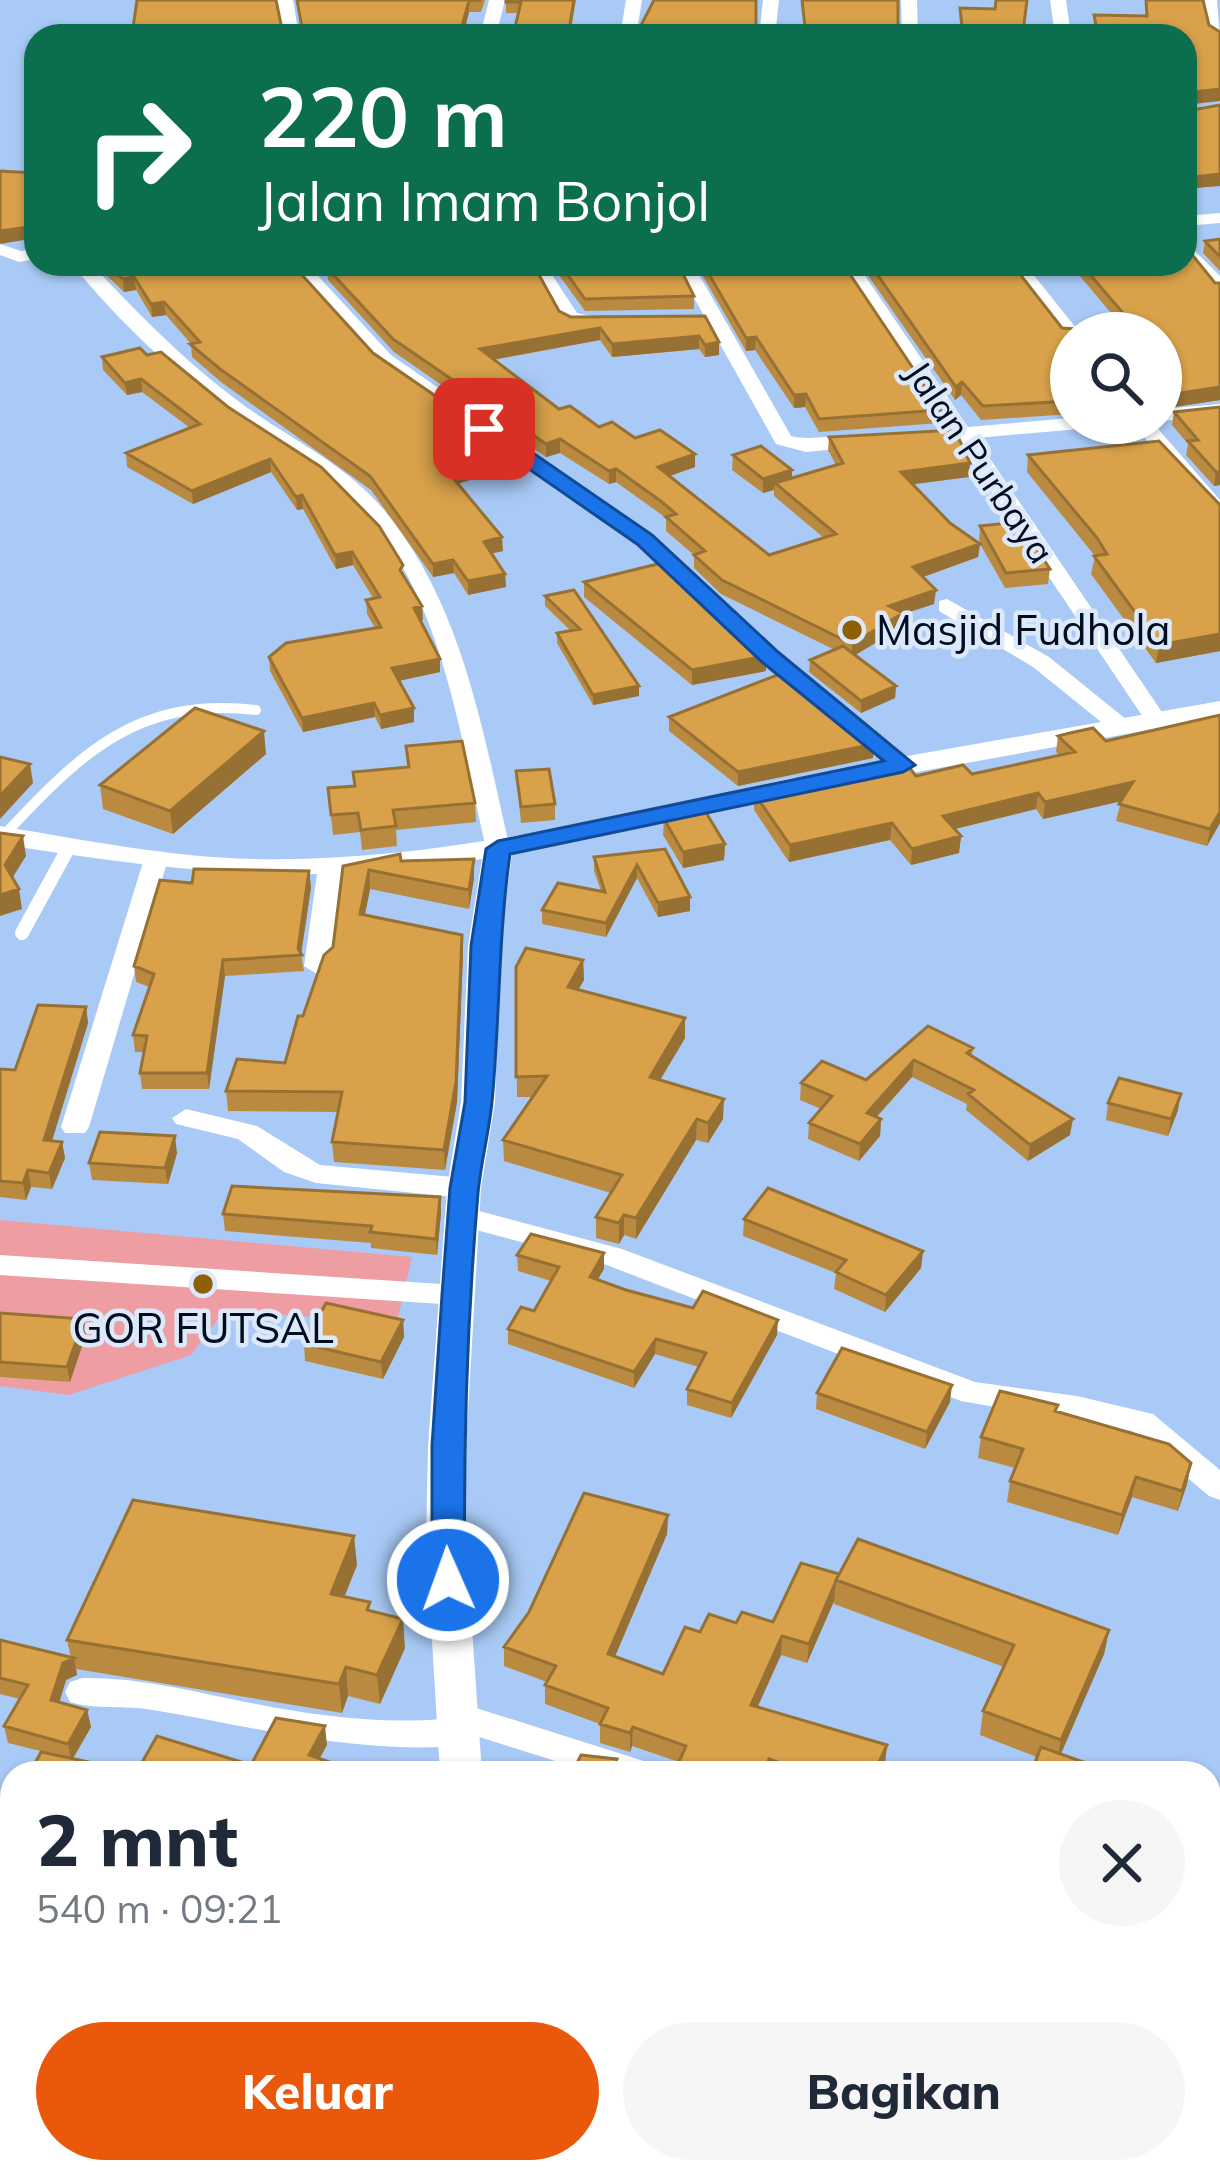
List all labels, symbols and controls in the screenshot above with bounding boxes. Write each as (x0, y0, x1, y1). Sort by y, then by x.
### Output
text: 220 m (258, 63, 508, 168)
icon: right (60, 72, 216, 228)
text: Jalan Imam Bonjol (258, 167, 710, 235)
map controls (1050, 312, 1182, 444)
button: search (1050, 312, 1182, 444)
street label: Jalan Purbaya (896, 352, 1065, 572)
pin (433, 378, 535, 480)
icon: arrive (451, 396, 517, 462)
place label: Masjid Fudhola (876, 603, 1171, 656)
marker: Masjid Fudhola (839, 617, 865, 643)
marker: GOR FUTSAL (190, 1271, 216, 1297)
place label: GOR FUTSAL (72, 1301, 334, 1354)
position arrow (385, 1517, 511, 1643)
text: 2 mnt (36, 1794, 238, 1884)
button: close (1059, 1800, 1185, 1926)
text: 540 m · 09:21 (36, 1884, 282, 1933)
button: Keluar (36, 2022, 599, 2160)
button: Bagikan (623, 2022, 1185, 2160)

